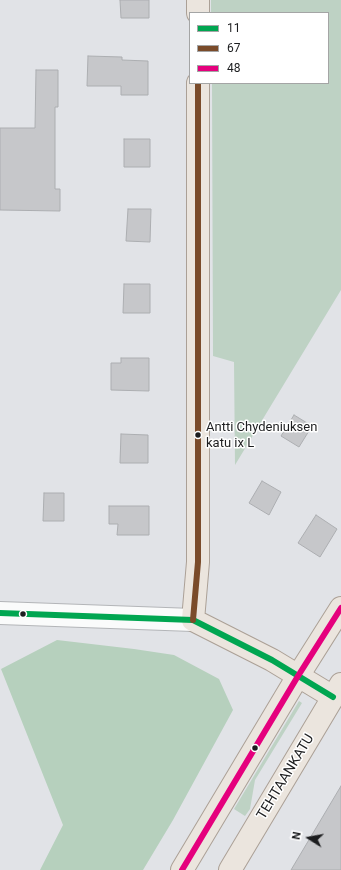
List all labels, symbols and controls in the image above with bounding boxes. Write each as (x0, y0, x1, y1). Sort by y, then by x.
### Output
legend (189, 12, 329, 84)
text: 11 (227, 21, 241, 35)
text: 67 (227, 41, 241, 55)
text: 48 (227, 61, 241, 75)
place label: Antti Chydeniuksen katu ix L (206, 420, 317, 451)
marker: Antti Chydeniuksen katu ix L (193, 430, 203, 440)
unlabelled marker (18, 609, 28, 619)
street label: TEHTAANKATU (254, 731, 318, 823)
unlabelled marker (250, 743, 260, 753)
north arrow (289, 818, 329, 858)
text: N (290, 831, 304, 841)

